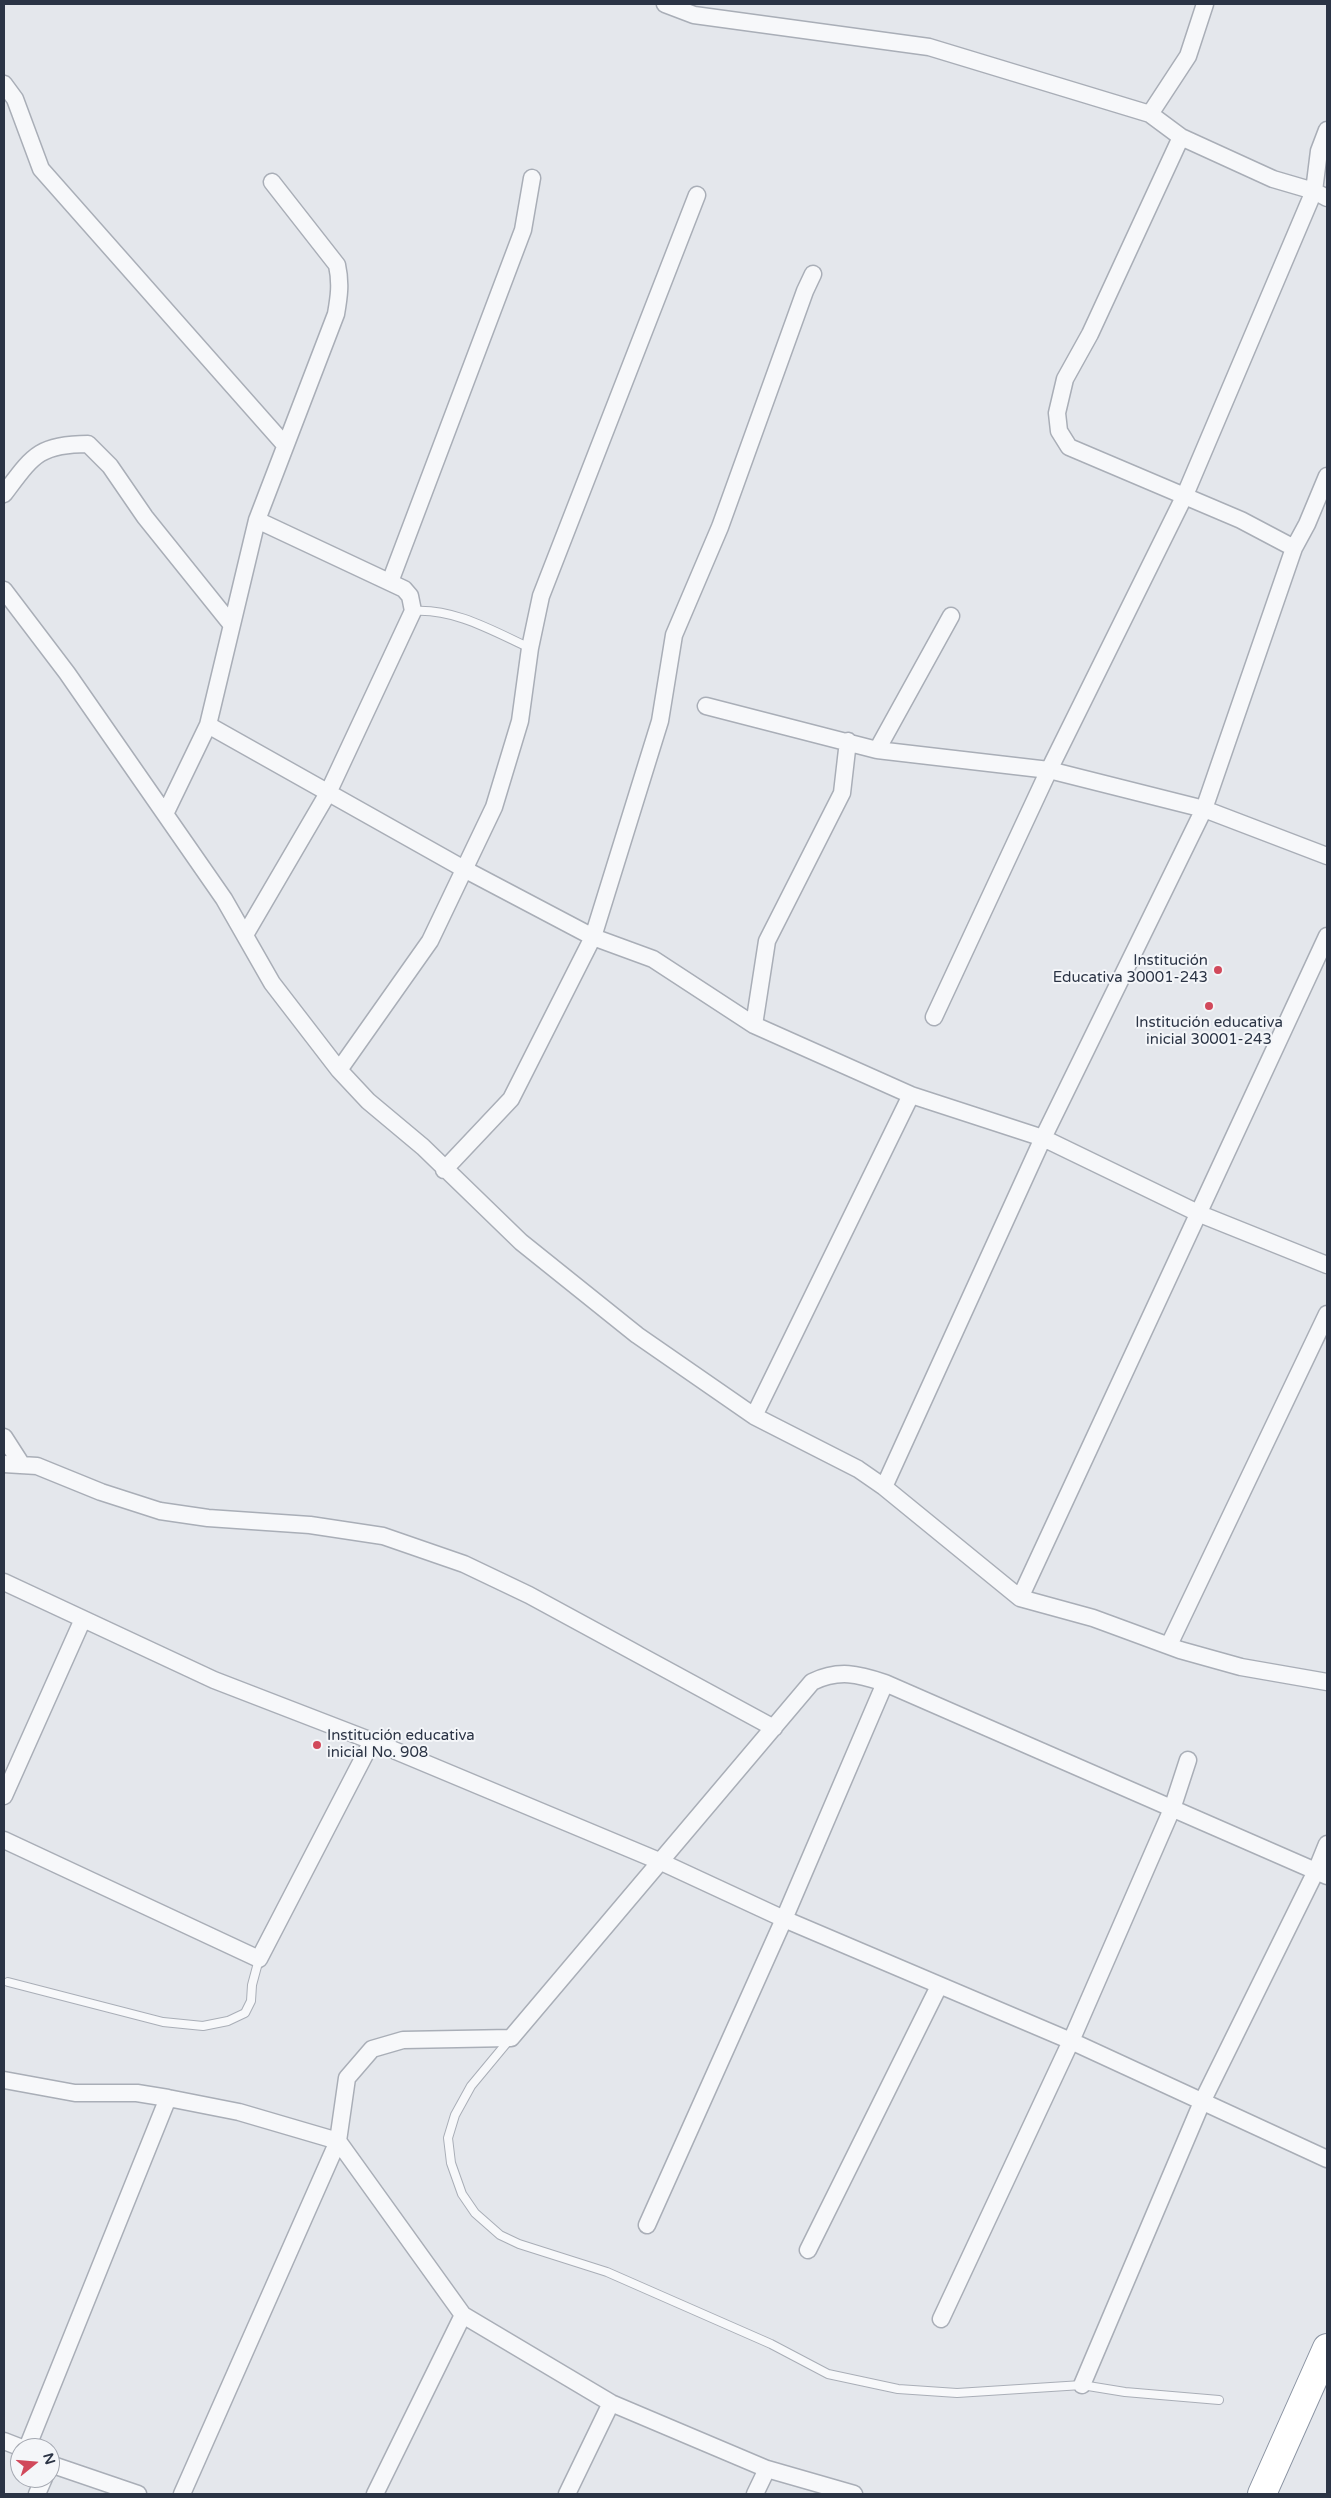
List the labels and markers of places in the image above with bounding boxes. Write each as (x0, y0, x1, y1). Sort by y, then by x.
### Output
place label: Institución Educativa 30001-243 (1053, 952, 1208, 987)
marker: Institución Educativa 30001-243 (1212, 964, 1224, 976)
marker: Institución educativa inicial 30001-243 (1203, 1000, 1215, 1012)
place label: Institución educativa inicial 30001-243 (1135, 1014, 1283, 1049)
place label: Institución educativa inicial No. 908 (327, 1727, 475, 1762)
marker: Institución educativa inicial No. 908 (311, 1739, 323, 1751)

